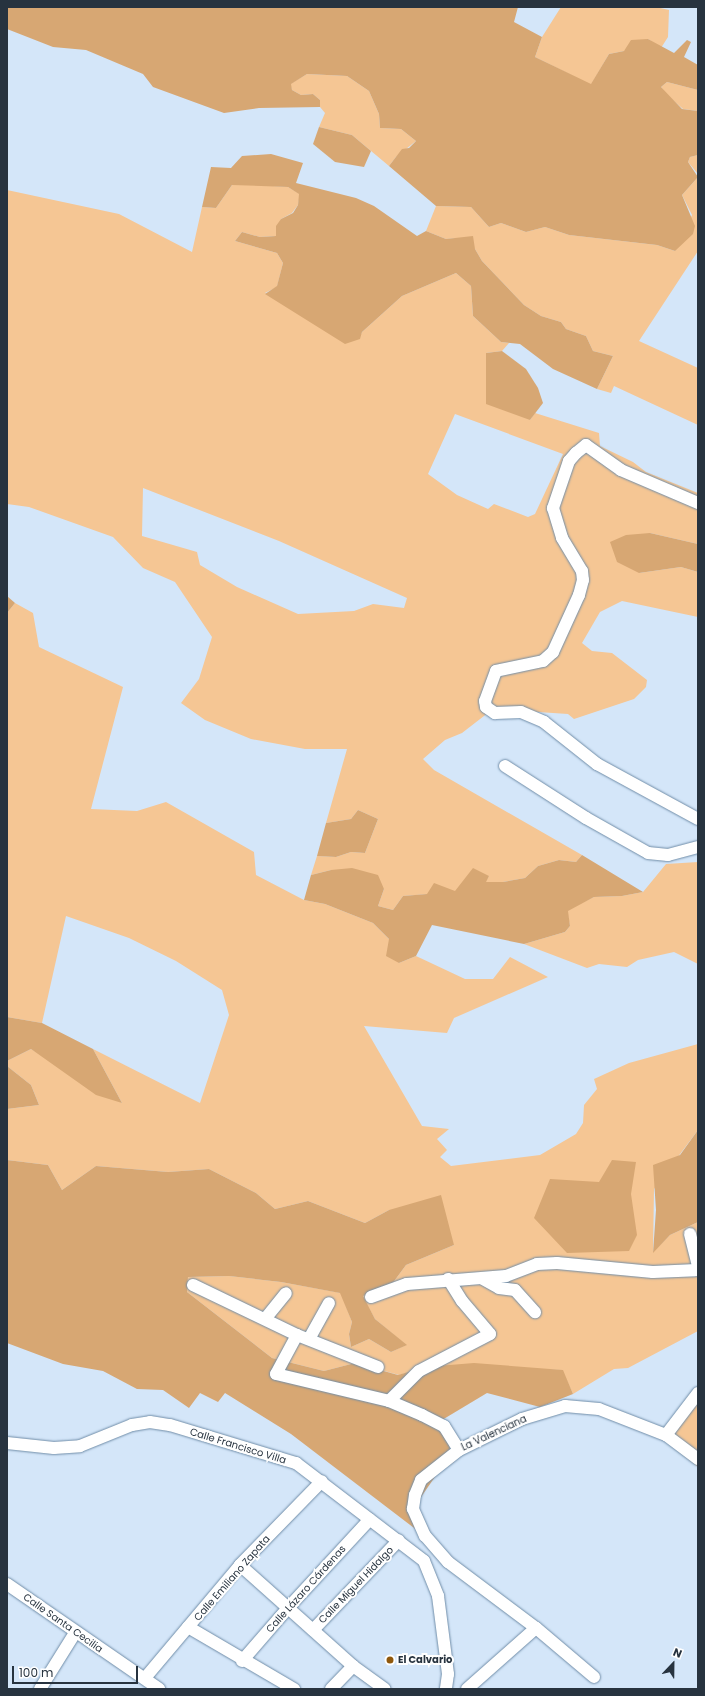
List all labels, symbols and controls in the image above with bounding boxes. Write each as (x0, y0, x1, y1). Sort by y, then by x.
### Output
street label: La Valenciana (459, 1413, 529, 1453)
street label: Calle Francisco Villa (188, 1426, 288, 1466)
street label: Calle Emiliano Zapata (192, 1533, 272, 1623)
street label: Calle Lázaro Cárdenas (264, 1543, 348, 1635)
street label: Calle Miguel Hidalgo (316, 1544, 396, 1626)
street label: Calle Santa Cecilia (21, 1591, 105, 1655)
north arrow (653, 1644, 693, 1684)
text: N (671, 1644, 684, 1662)
place label: El Calvario (398, 1654, 452, 1666)
marker: El Calvario (385, 1655, 395, 1665)
scale bar (14, 1658, 140, 1684)
text: 100 m (19, 1664, 53, 1681)

